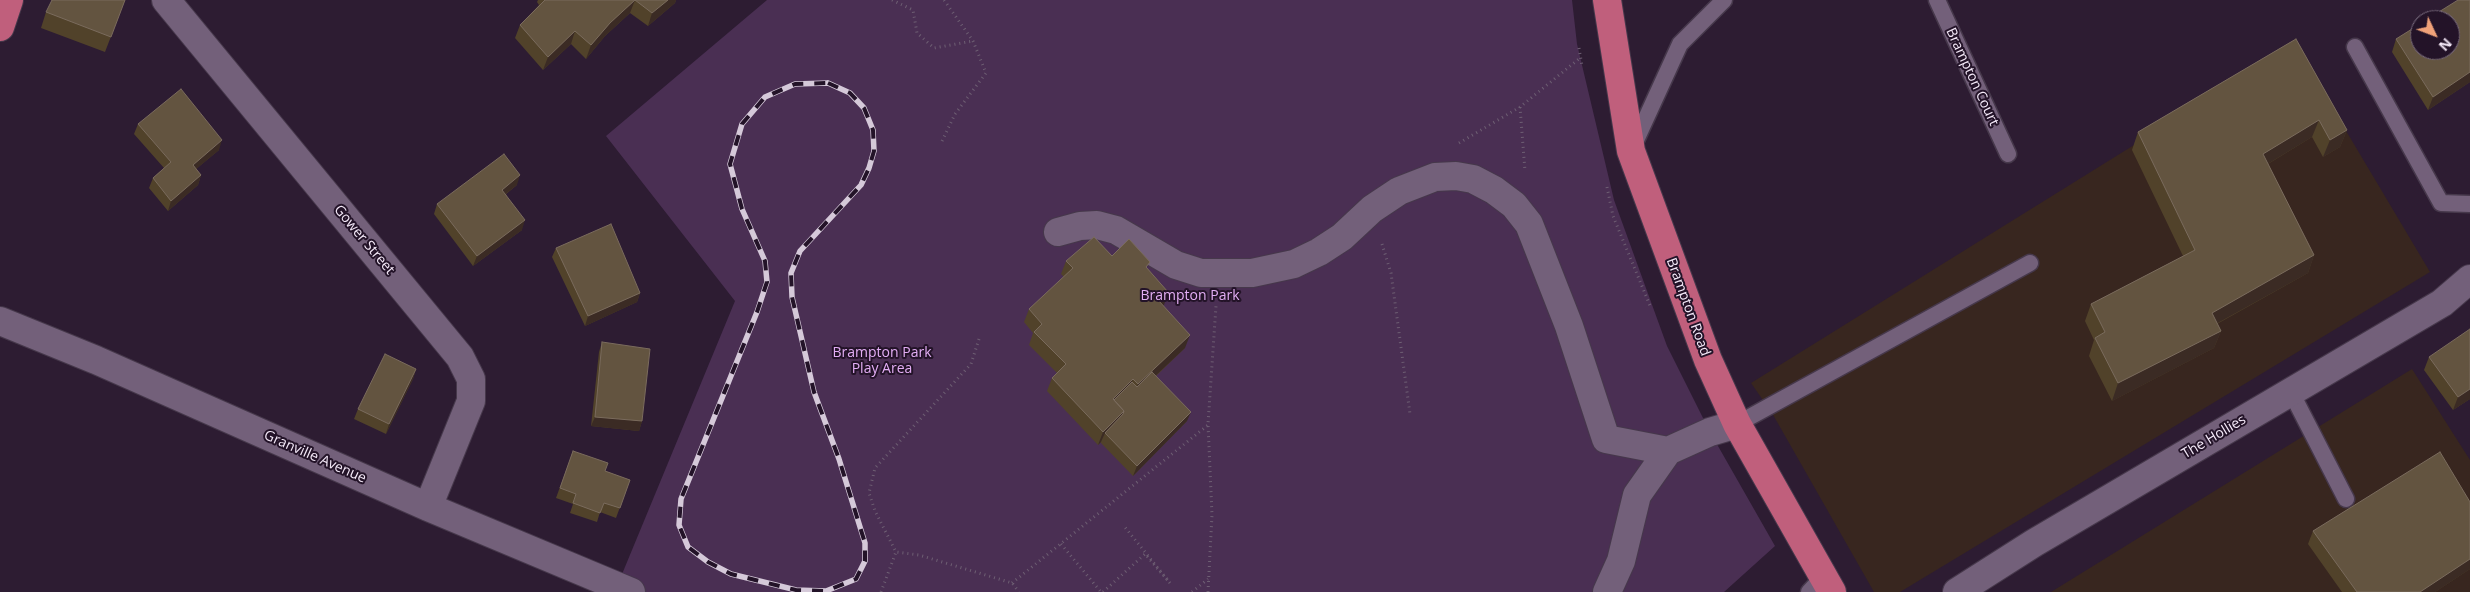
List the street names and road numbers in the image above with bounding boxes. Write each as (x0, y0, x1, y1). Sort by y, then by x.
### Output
street label: Brampton Court (1942, 25, 2002, 129)
street label: Gower Street (330, 202, 398, 278)
street label: Brampton Road (1662, 256, 1714, 358)
street label: The Hollies (2179, 411, 2249, 463)
street label: Granville Avenue (261, 427, 369, 487)

